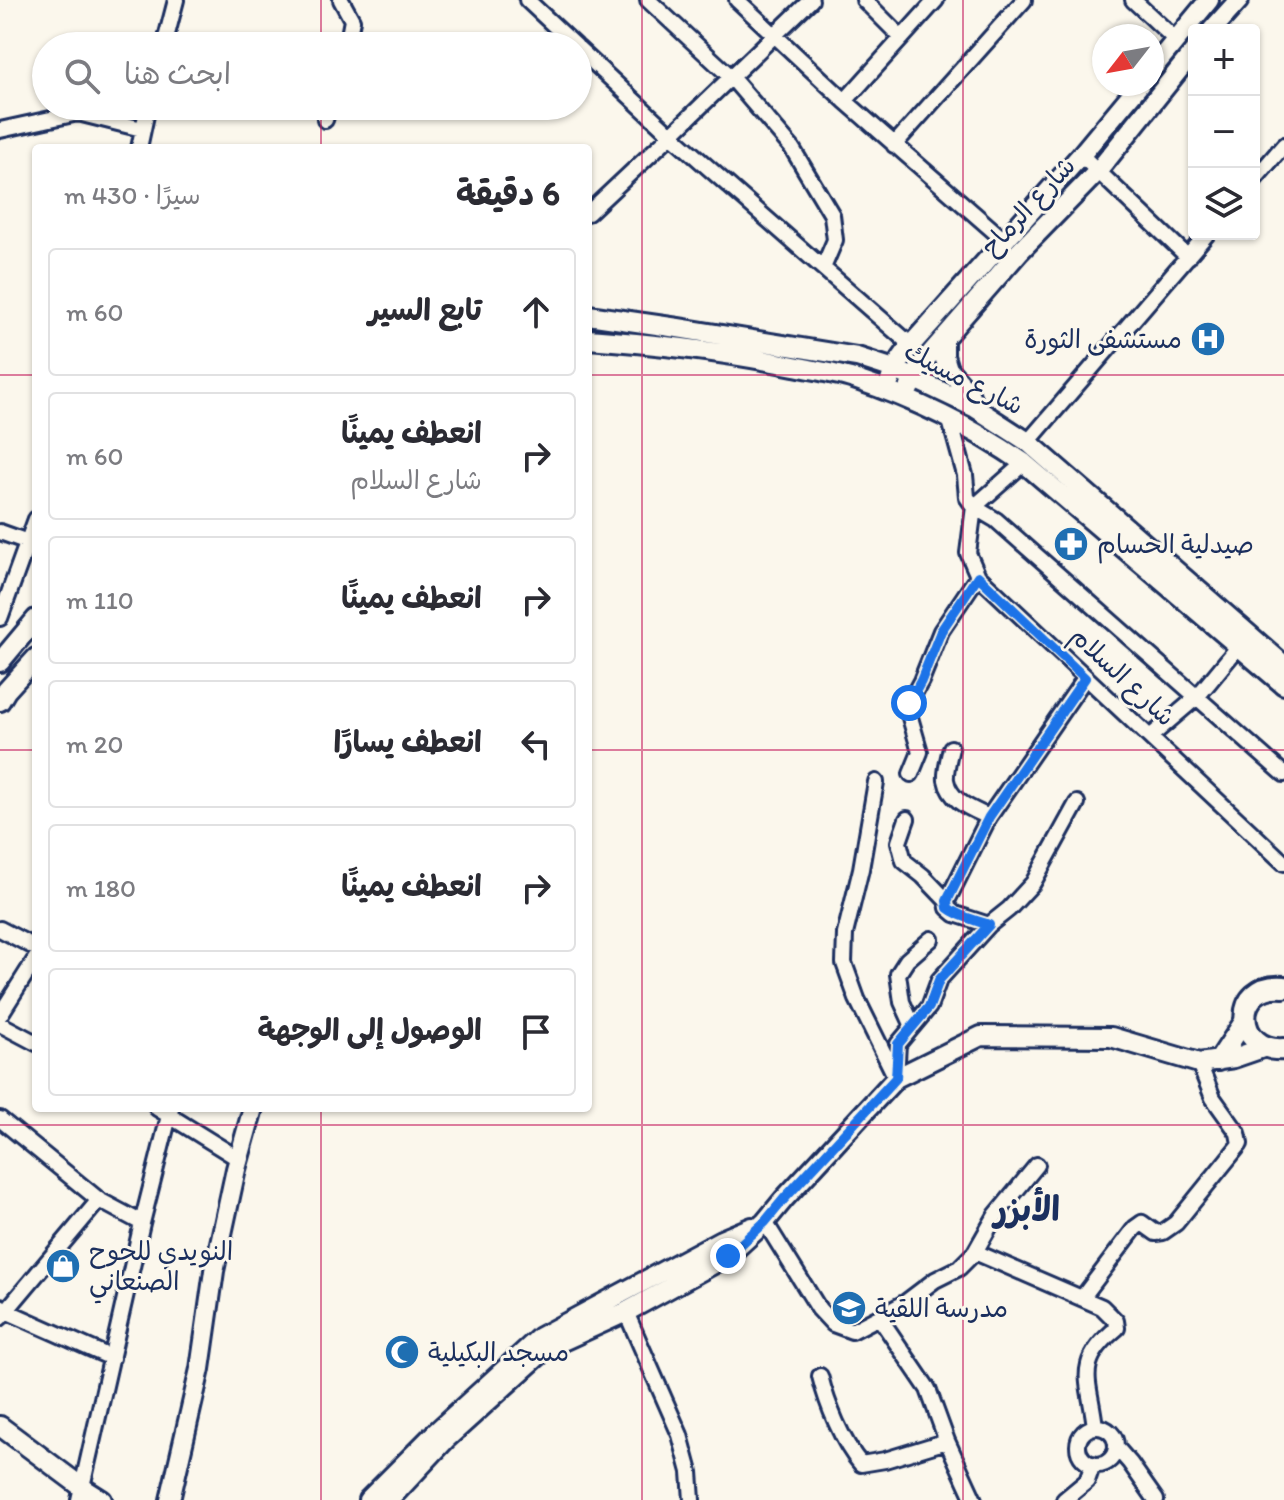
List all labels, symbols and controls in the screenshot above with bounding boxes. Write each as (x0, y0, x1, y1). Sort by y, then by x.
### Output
north arrow (1092, 24, 1164, 96)
map controls (1188, 24, 1260, 240)
button: + (1188, 24, 1260, 96)
search box (32, 32, 592, 120)
icon: search (60, 54, 104, 98)
text: ابحث هنا (124, 55, 231, 92)
button: − (1188, 96, 1260, 168)
street label: شارع الرماح (974, 150, 1083, 264)
button: layers (1188, 168, 1260, 240)
text: 6 دقيقة (456, 173, 560, 214)
text: سيرًا · 430 m (64, 179, 201, 211)
icon: ahead (514, 290, 558, 334)
text: تابع السير (368, 291, 482, 328)
text: 60 m (66, 296, 124, 328)
hospital icon: مستشفى الثورة (1189, 320, 1227, 358)
place label: مستشفى الثورة (1024, 323, 1182, 356)
street label: شارع مسيك (898, 334, 1029, 423)
text: انعطف يمينًا (341, 414, 482, 451)
icon: right (514, 434, 558, 478)
text: 60 m (66, 440, 124, 472)
text: شارع السلام (350, 464, 482, 496)
pharmacy icon: صيدلية الحسام (1052, 525, 1090, 563)
place label: صيدلية الحسام (1097, 528, 1254, 564)
icon: right (514, 578, 558, 622)
text: انعطف يمينًا (341, 579, 482, 616)
text: 110 m (66, 584, 134, 616)
street label: شارع السلام (1061, 619, 1182, 736)
route start (891, 685, 927, 721)
icon: left (514, 722, 558, 766)
text: انعطف يسارًا (333, 723, 482, 760)
text: 20 m (66, 728, 123, 760)
icon: right (514, 866, 558, 910)
text: انعطف يمينًا (341, 867, 482, 904)
text: 180 m (66, 872, 136, 904)
icon: arrive (514, 1010, 558, 1054)
text: الوصول إلى الوجهة (258, 1011, 482, 1048)
district label: الأبزر (991, 1187, 1060, 1230)
place label: النويدي للحوح الصنعاني (89, 1235, 233, 1304)
route end (710, 1238, 746, 1274)
shop icon: النويدي للحوح الصنعاني (44, 1247, 82, 1285)
school or university icon: مدرسة اللقية (830, 1289, 868, 1327)
place label: مدرسة اللقية (875, 1292, 1008, 1324)
mosque icon: مسجد البكيلية (383, 1333, 421, 1371)
place label: مسجد البكيلية (428, 1336, 569, 1368)

